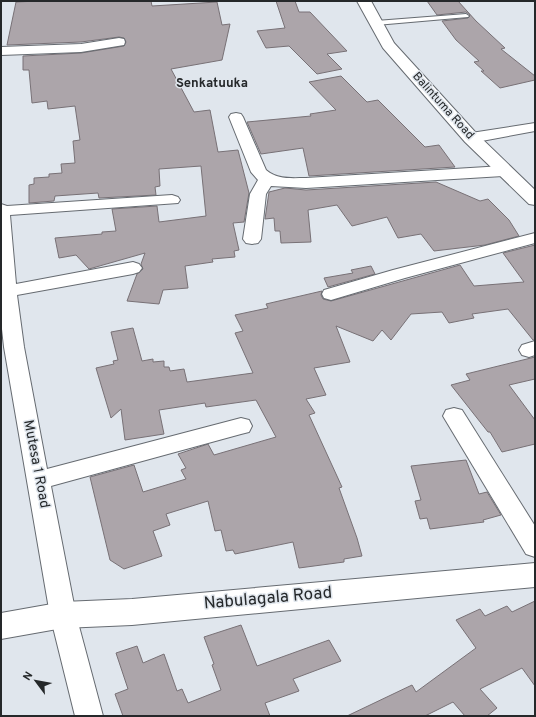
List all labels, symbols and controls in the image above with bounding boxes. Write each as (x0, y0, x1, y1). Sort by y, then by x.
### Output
street label: Balintuma Road (409, 69, 477, 143)
district label: Senkatuuka (176, 76, 248, 92)
street label: Mutesa 1 Road (19, 418, 53, 510)
street label: Nabulagala Road (203, 582, 333, 616)
north arrow (16, 661, 56, 701)
text: N (20, 669, 36, 683)

